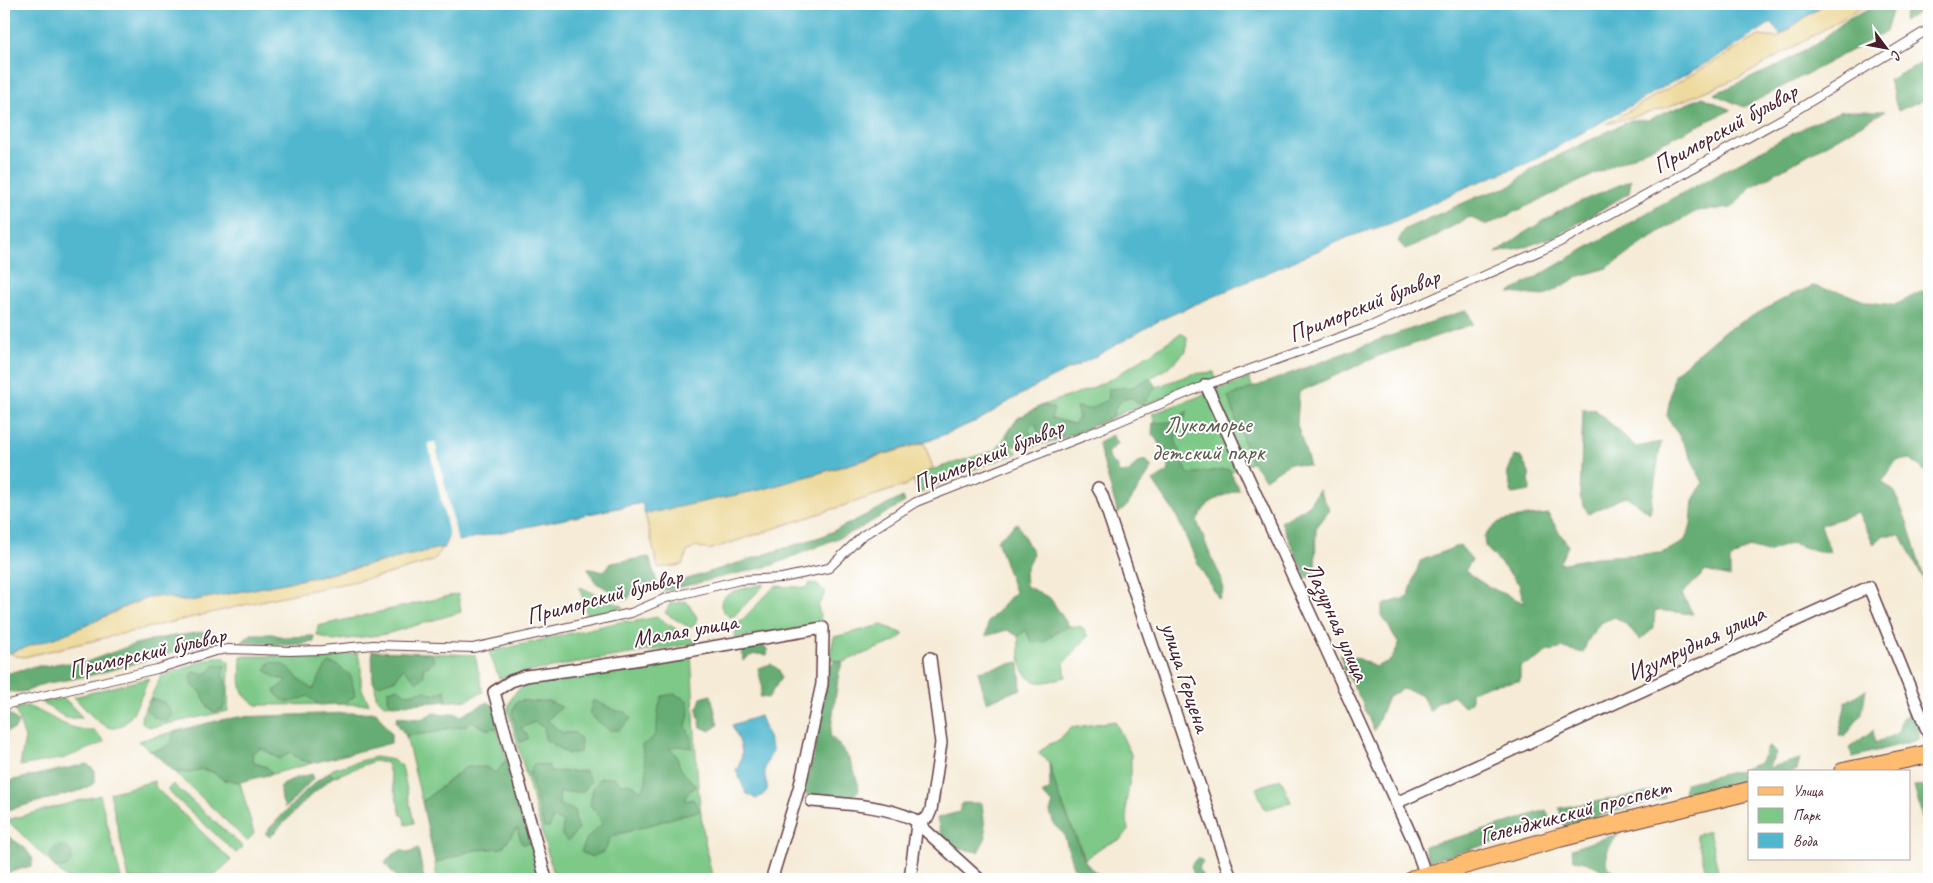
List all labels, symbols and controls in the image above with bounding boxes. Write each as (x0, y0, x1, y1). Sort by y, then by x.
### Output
north arrow (1860, 22, 1910, 72)
text: С (1886, 47, 1906, 64)
street label: Приморский бульвар (1647, 75, 1804, 180)
street label: Приморский бульвар (1284, 260, 1446, 349)
park label: Лукоморье детский парк (1152, 409, 1267, 467)
street label: Приморский бульвар (908, 410, 1070, 499)
street label: Лазурная улица (1297, 557, 1377, 687)
street label: Приморский бульвар (523, 560, 687, 631)
street label: Изумрудная улица (1622, 597, 1771, 689)
street label: Малая улица (630, 606, 742, 654)
street label: улица Герцена (1154, 616, 1218, 738)
street label: Приморский бульвар (65, 619, 231, 685)
legend (1748, 770, 1910, 860)
street label: Геленджикский проспект (1476, 771, 1674, 851)
text: Улица (1793, 782, 1824, 801)
text: Парк (1793, 806, 1821, 825)
text: Вода (1793, 832, 1818, 851)

